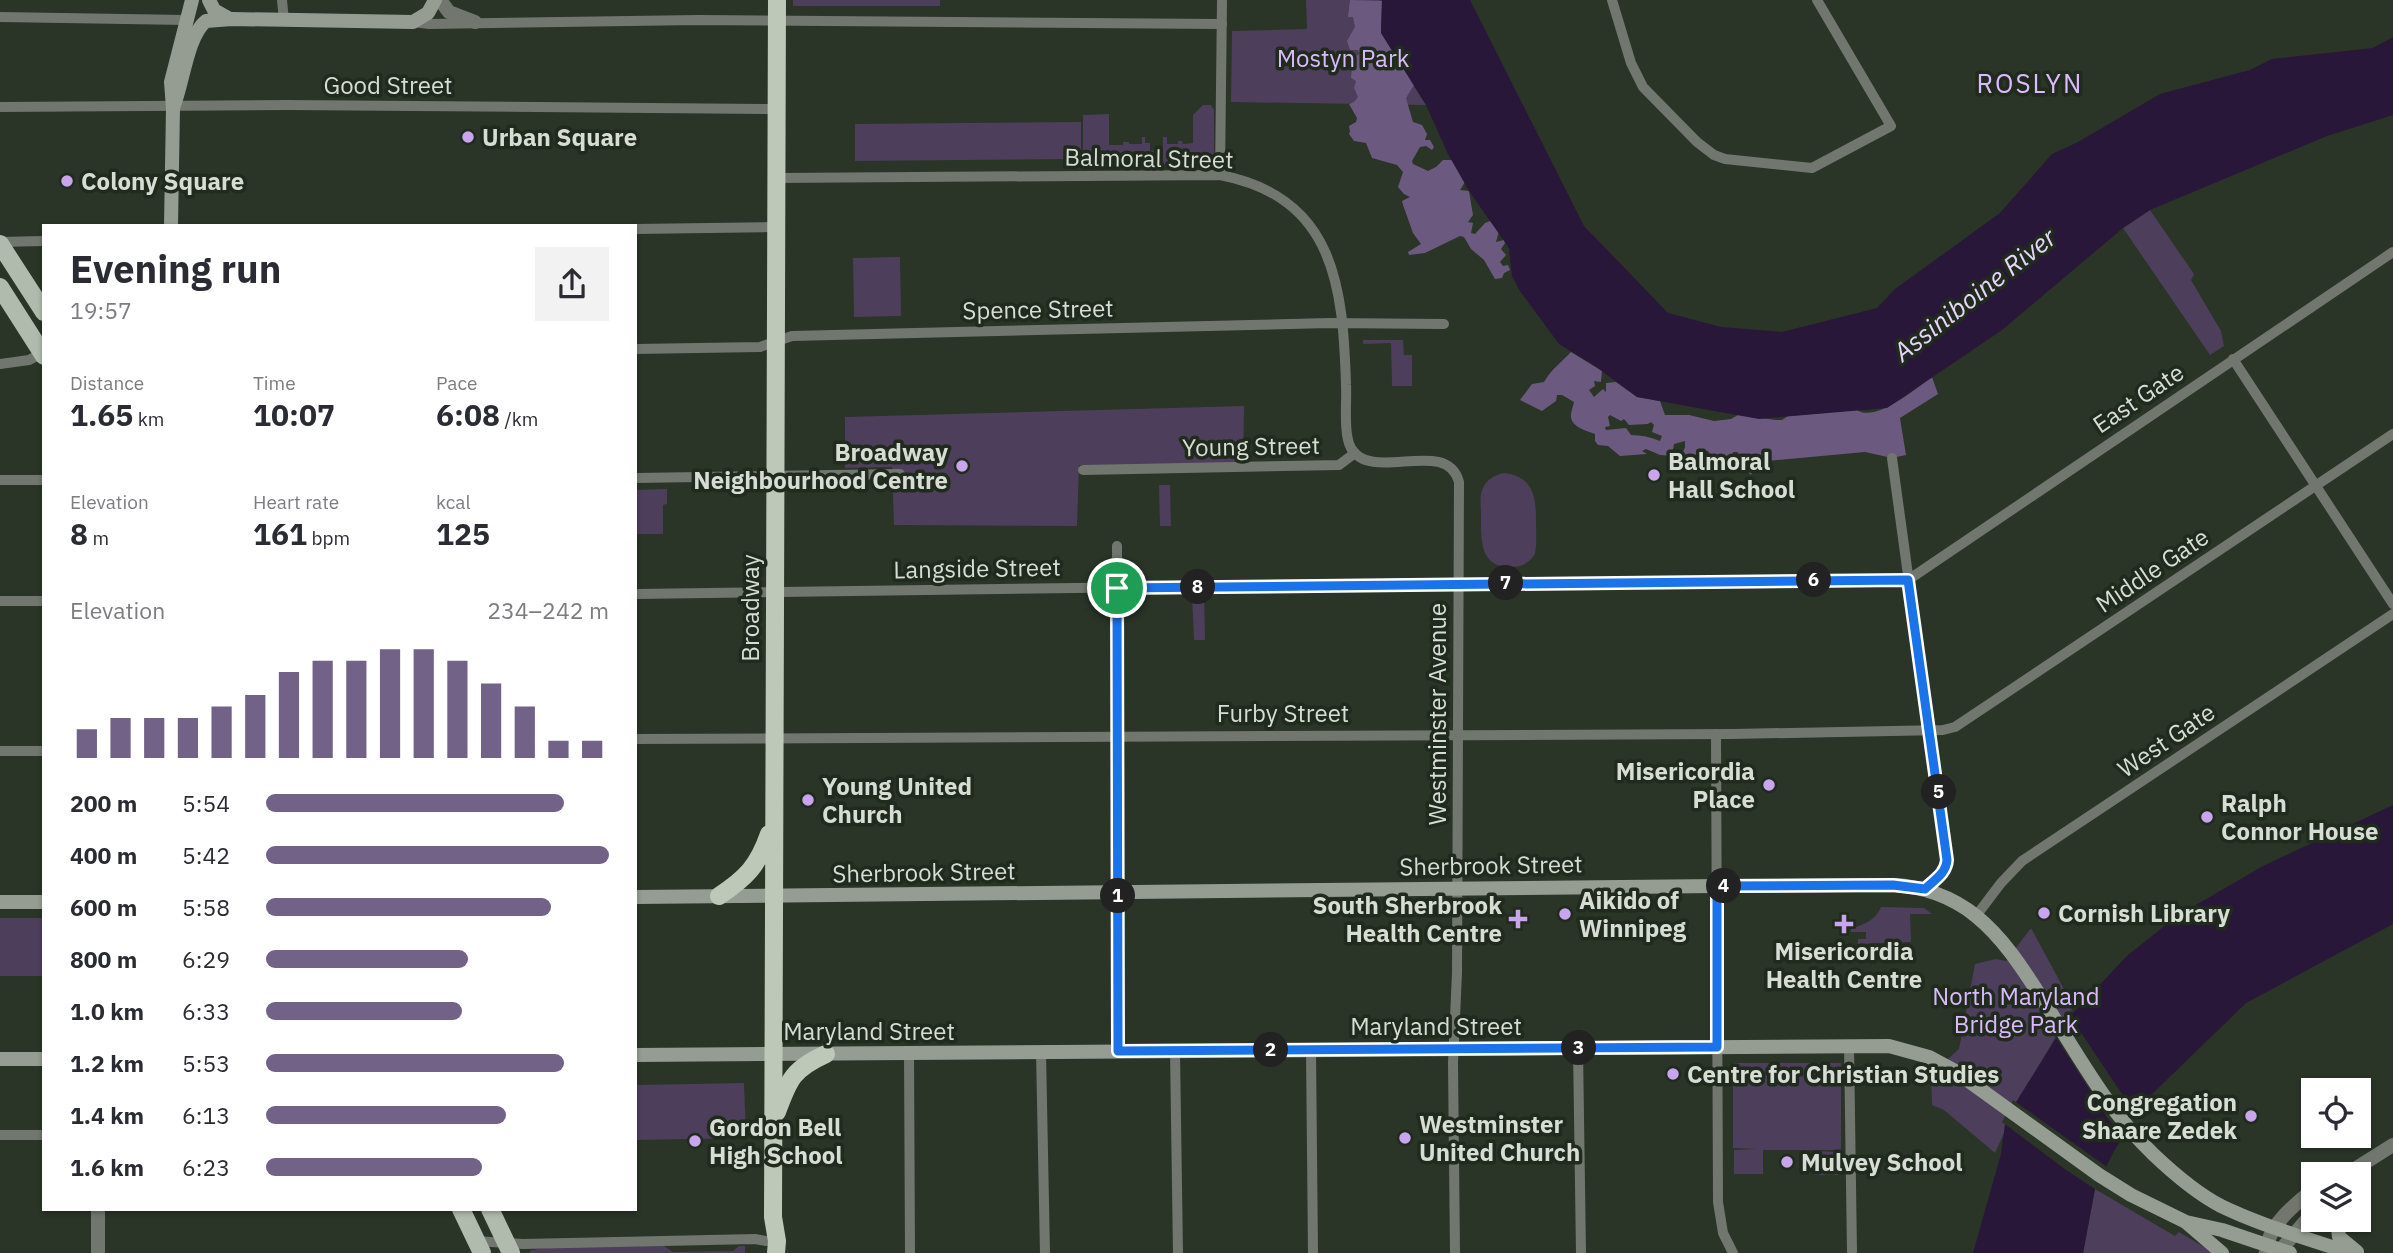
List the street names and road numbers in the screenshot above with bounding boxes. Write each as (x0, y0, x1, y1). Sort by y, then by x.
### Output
street label: Good Street (324, 69, 452, 101)
street label: Balmoral Street (1064, 141, 1234, 175)
street label: Spence Street (962, 292, 1114, 326)
street label: East Gate (2086, 356, 2190, 440)
street label: Young Street (1182, 429, 1320, 463)
street label: Middle Gate (2089, 520, 2215, 620)
street label: Langside Street (893, 551, 1061, 585)
street label: Broadway (734, 554, 766, 662)
street label: Westminster Avenue (1421, 603, 1453, 825)
street label: West Gate (2111, 696, 2221, 784)
street label: Furby Street (1217, 697, 1349, 729)
street label: Sherbrook Street (1399, 847, 1583, 883)
street label: Sherbrook Street (832, 854, 1016, 890)
street label: Maryland Street (1350, 1010, 1522, 1042)
street label: Maryland Street (783, 1015, 955, 1047)

